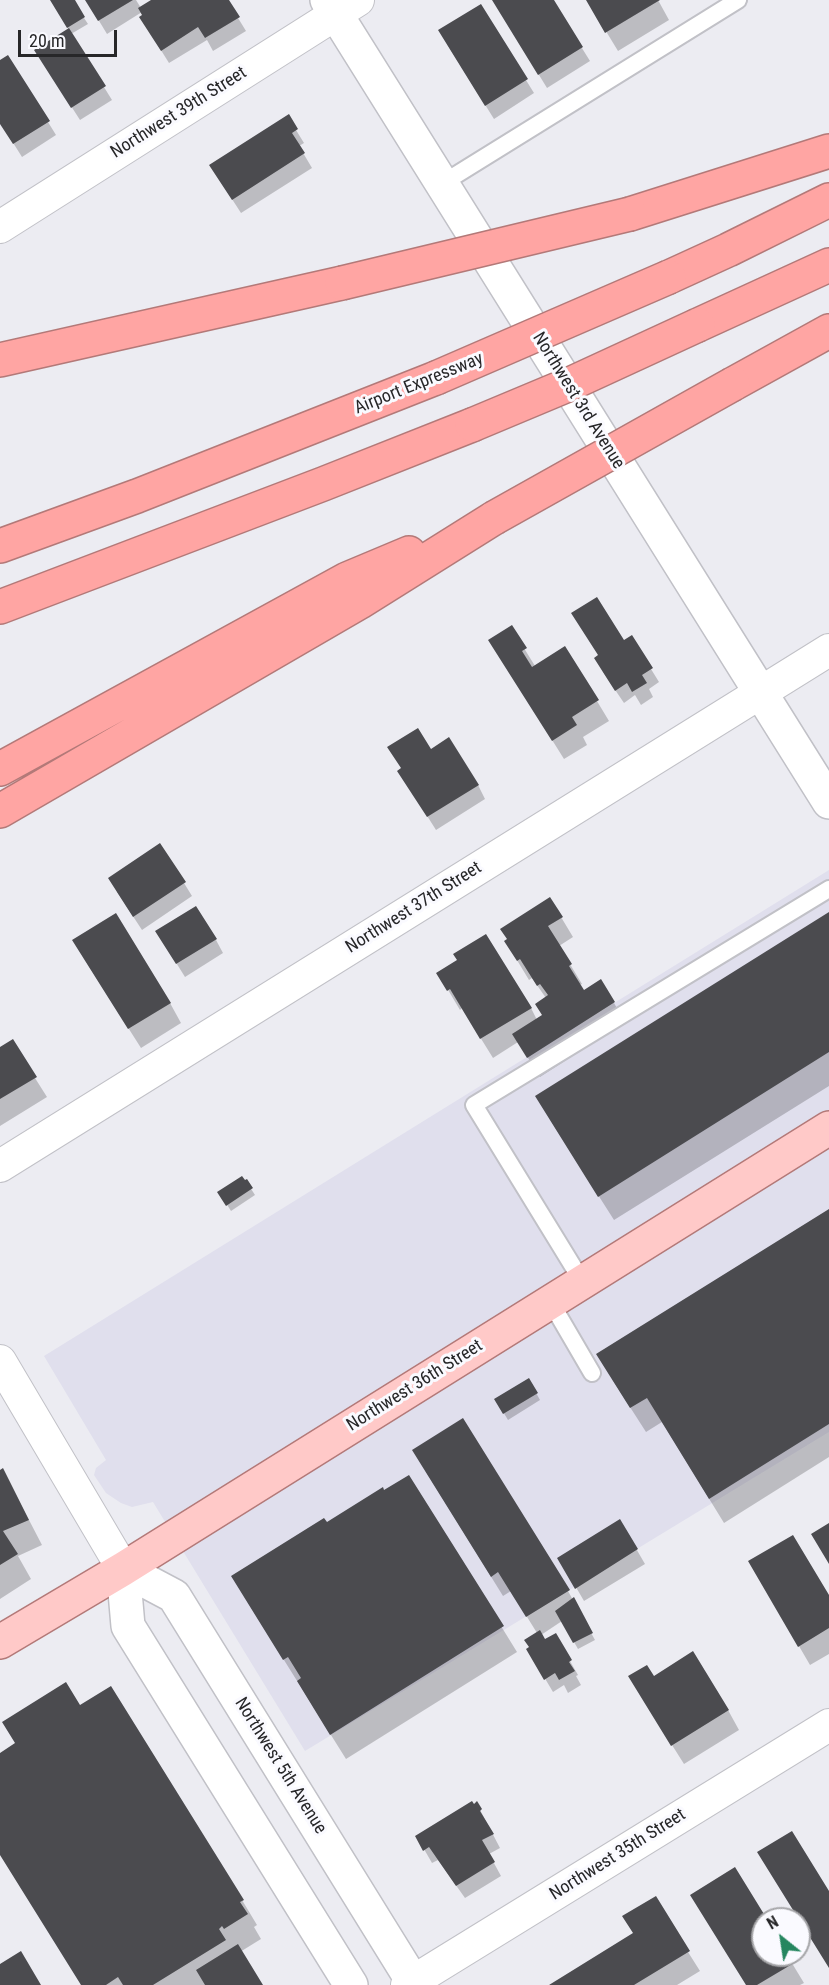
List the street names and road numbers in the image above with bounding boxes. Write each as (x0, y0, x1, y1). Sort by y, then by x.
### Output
street label: Northwest 39th Street (107, 62, 251, 164)
street label: Northwest 3rd Avenue (527, 329, 629, 473)
street label: Airport Expressway (352, 348, 486, 420)
street label: Northwest 37th Street (342, 857, 486, 959)
street label: Northwest 36th Street (343, 1335, 487, 1437)
street label: Northwest 5th Avenue (229, 1694, 331, 1838)
street label: Northwest 35th Street (546, 1804, 690, 1906)

